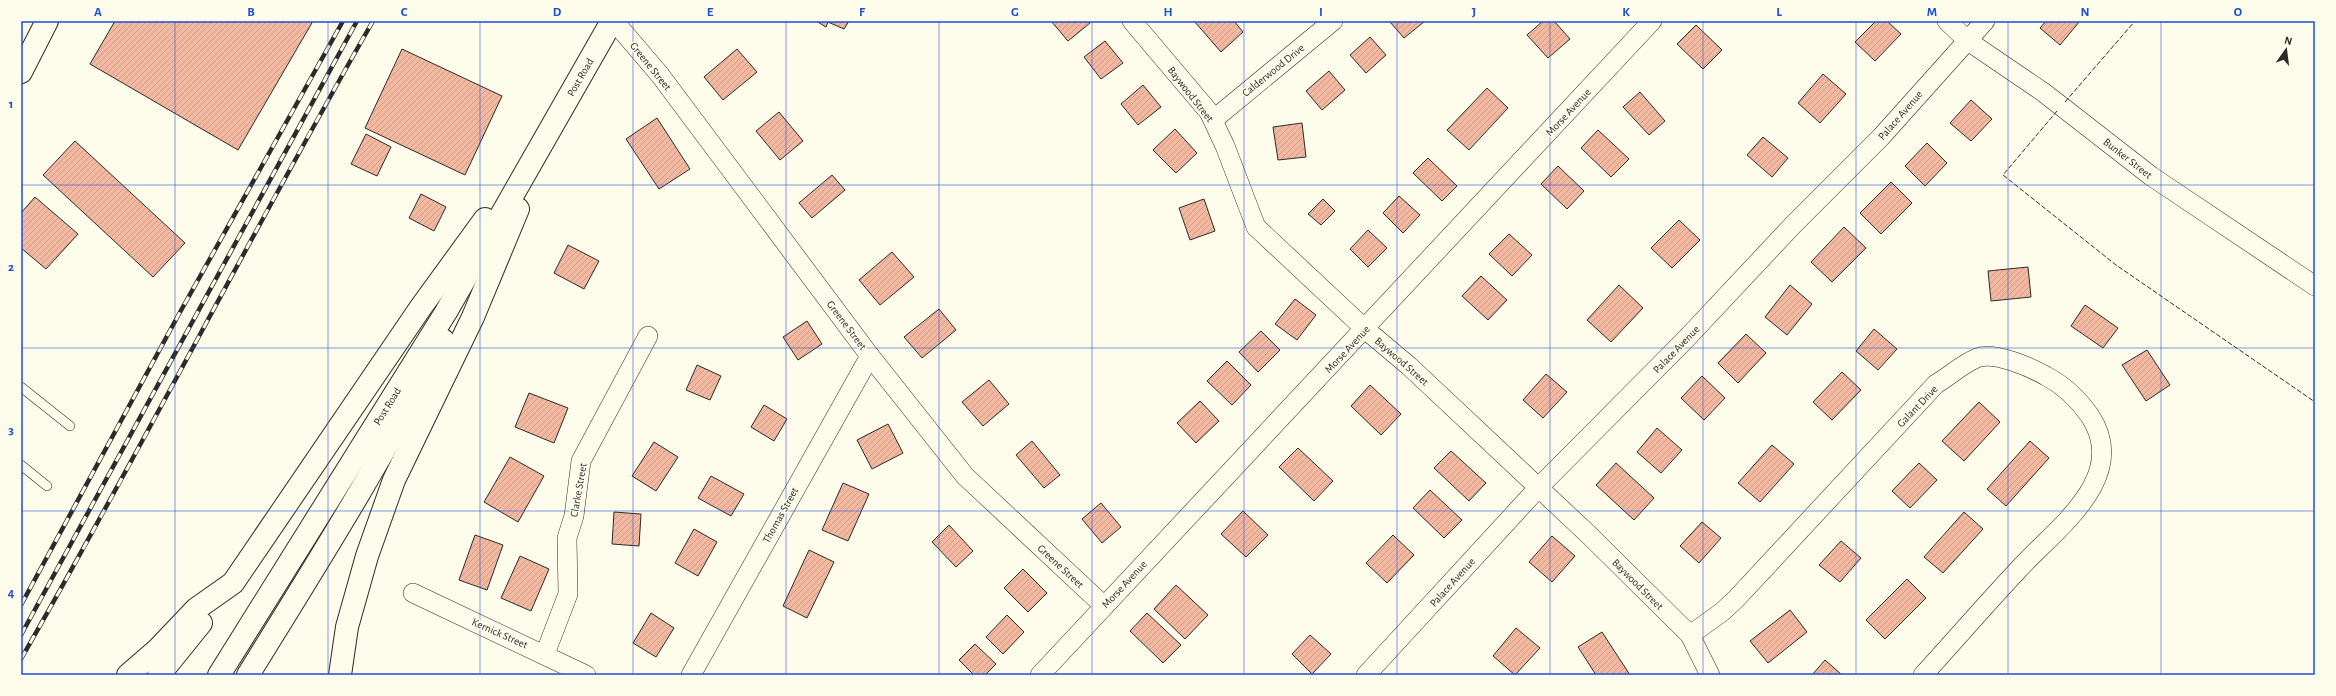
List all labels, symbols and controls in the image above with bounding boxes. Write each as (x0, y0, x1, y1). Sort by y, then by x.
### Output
text: A (94, 6, 102, 19)
text: B (247, 6, 255, 19)
text: C (401, 6, 408, 19)
text: D (553, 6, 562, 19)
text: E (707, 6, 714, 19)
text: F (859, 6, 866, 19)
text: G (1011, 6, 1019, 19)
text: H (1163, 6, 1173, 19)
text: I (1319, 6, 1323, 19)
text: J (1472, 6, 1476, 19)
text: K (1622, 6, 1630, 19)
text: L (1776, 6, 1782, 19)
text: M (1927, 6, 1937, 19)
text: N (2080, 6, 2090, 19)
text: O (2234, 6, 2243, 19)
north arrow (2266, 30, 2306, 70)
text: N (2283, 35, 2293, 47)
street label: Greene Street (628, 40, 674, 93)
street label: Calderwood Drive (1240, 42, 1306, 99)
street label: Post Road (565, 56, 596, 98)
street label: Baywood Street (1166, 65, 1216, 124)
street label: Morse Avenue (1544, 87, 1593, 138)
street label: Palace Avenue (1876, 89, 1925, 142)
text: 1 (9, 98, 13, 111)
street label: Bunker Street (2101, 136, 2154, 181)
text: 2 (8, 261, 14, 274)
street label: Greene Street (825, 299, 869, 352)
street label: Palace Avenue (1651, 323, 1702, 375)
street label: Morse Avenue (1323, 324, 1372, 375)
street label: Baywood Street (1373, 335, 1431, 388)
street label: Galant Drive (1895, 383, 1940, 429)
street label: Post Road (372, 385, 403, 427)
text: 3 (8, 424, 14, 437)
street label: Clarke Street (568, 462, 589, 518)
street label: Thomas Street (761, 485, 801, 545)
street label: Greene Street (1036, 542, 1086, 591)
street label: Palace Avenue (1428, 556, 1477, 609)
street label: Baywood Street (1610, 557, 1666, 612)
street label: Morse Avenue (1100, 559, 1149, 610)
text: 4 (8, 587, 15, 600)
street label: Kernick Street (470, 616, 530, 651)

